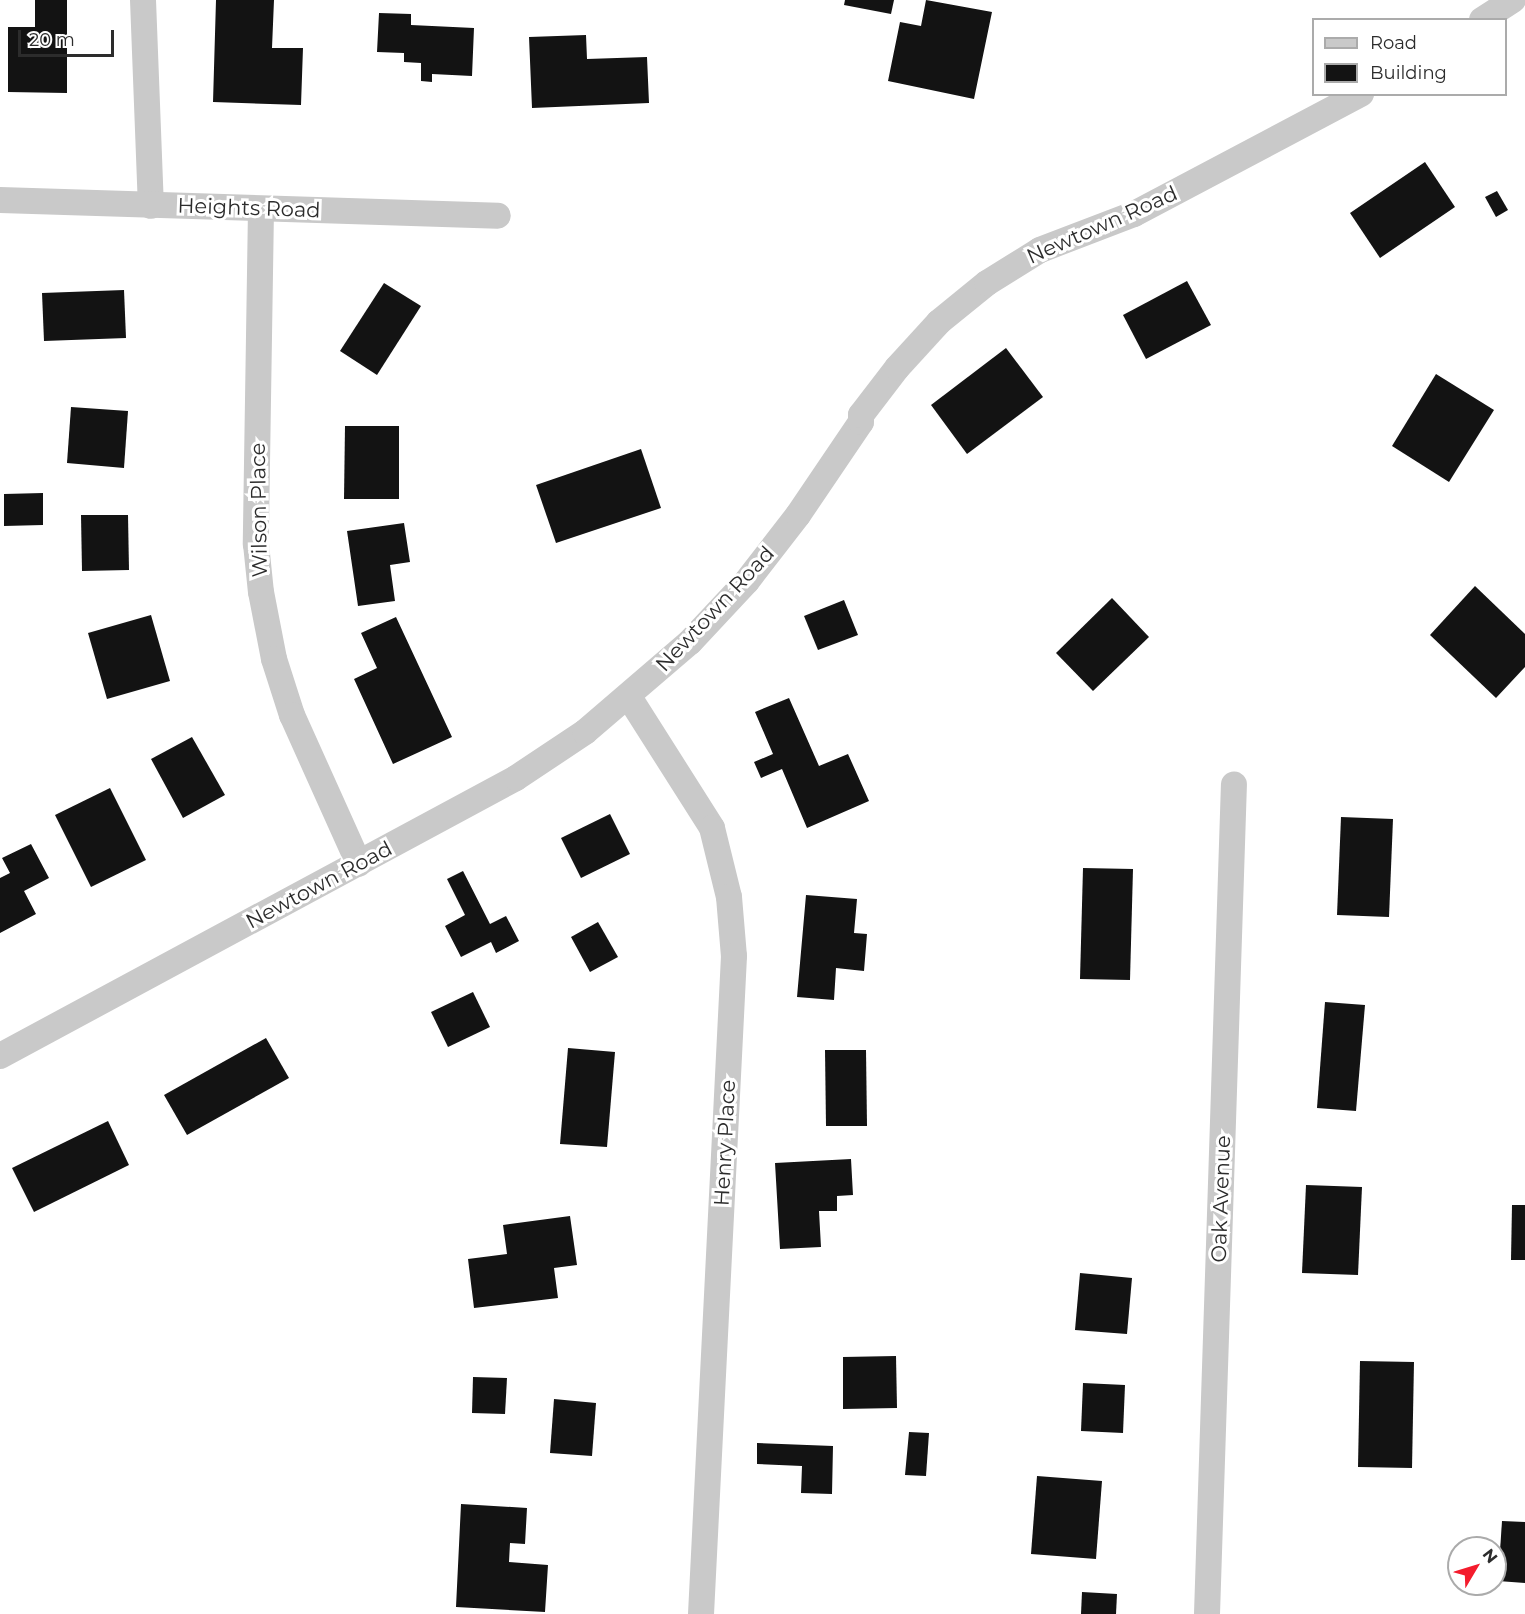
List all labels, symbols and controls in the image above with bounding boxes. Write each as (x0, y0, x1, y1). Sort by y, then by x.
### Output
scale bar (21, 18, 117, 56)
legend (1312, 18, 1507, 96)
text: 20 m (29, 29, 75, 51)
text: Road (1370, 32, 1417, 54)
text: Building (1370, 62, 1447, 84)
street label: Newtown Road (1023, 181, 1181, 269)
street label: Heights Road (177, 193, 321, 223)
street label: Wilson Place (245, 442, 273, 578)
street label: Newtown Road (650, 541, 780, 677)
street label: Newtown Road (241, 836, 397, 934)
street label: Henry Place (709, 1079, 741, 1207)
street label: Oak Avenue (1206, 1135, 1236, 1263)
north arrow (1447, 1536, 1507, 1596)
text: N (1479, 1545, 1501, 1567)

